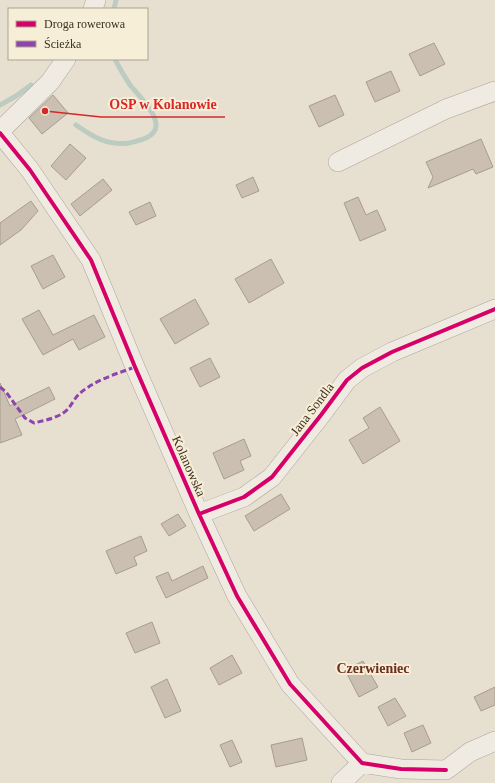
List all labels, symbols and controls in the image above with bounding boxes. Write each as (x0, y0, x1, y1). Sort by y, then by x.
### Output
legend (8, 8, 148, 60)
text: Droga rowerowa (44, 17, 126, 31)
text: Ścieżka (44, 37, 82, 51)
callout: OSP w Kolanowie (101, 91, 225, 117)
text: OSP w Kolanowie (109, 97, 217, 112)
street label: Jana Sondla (287, 379, 337, 438)
street label: Kolanowska (169, 433, 209, 499)
district label: Czerwieniec (336, 661, 410, 676)

